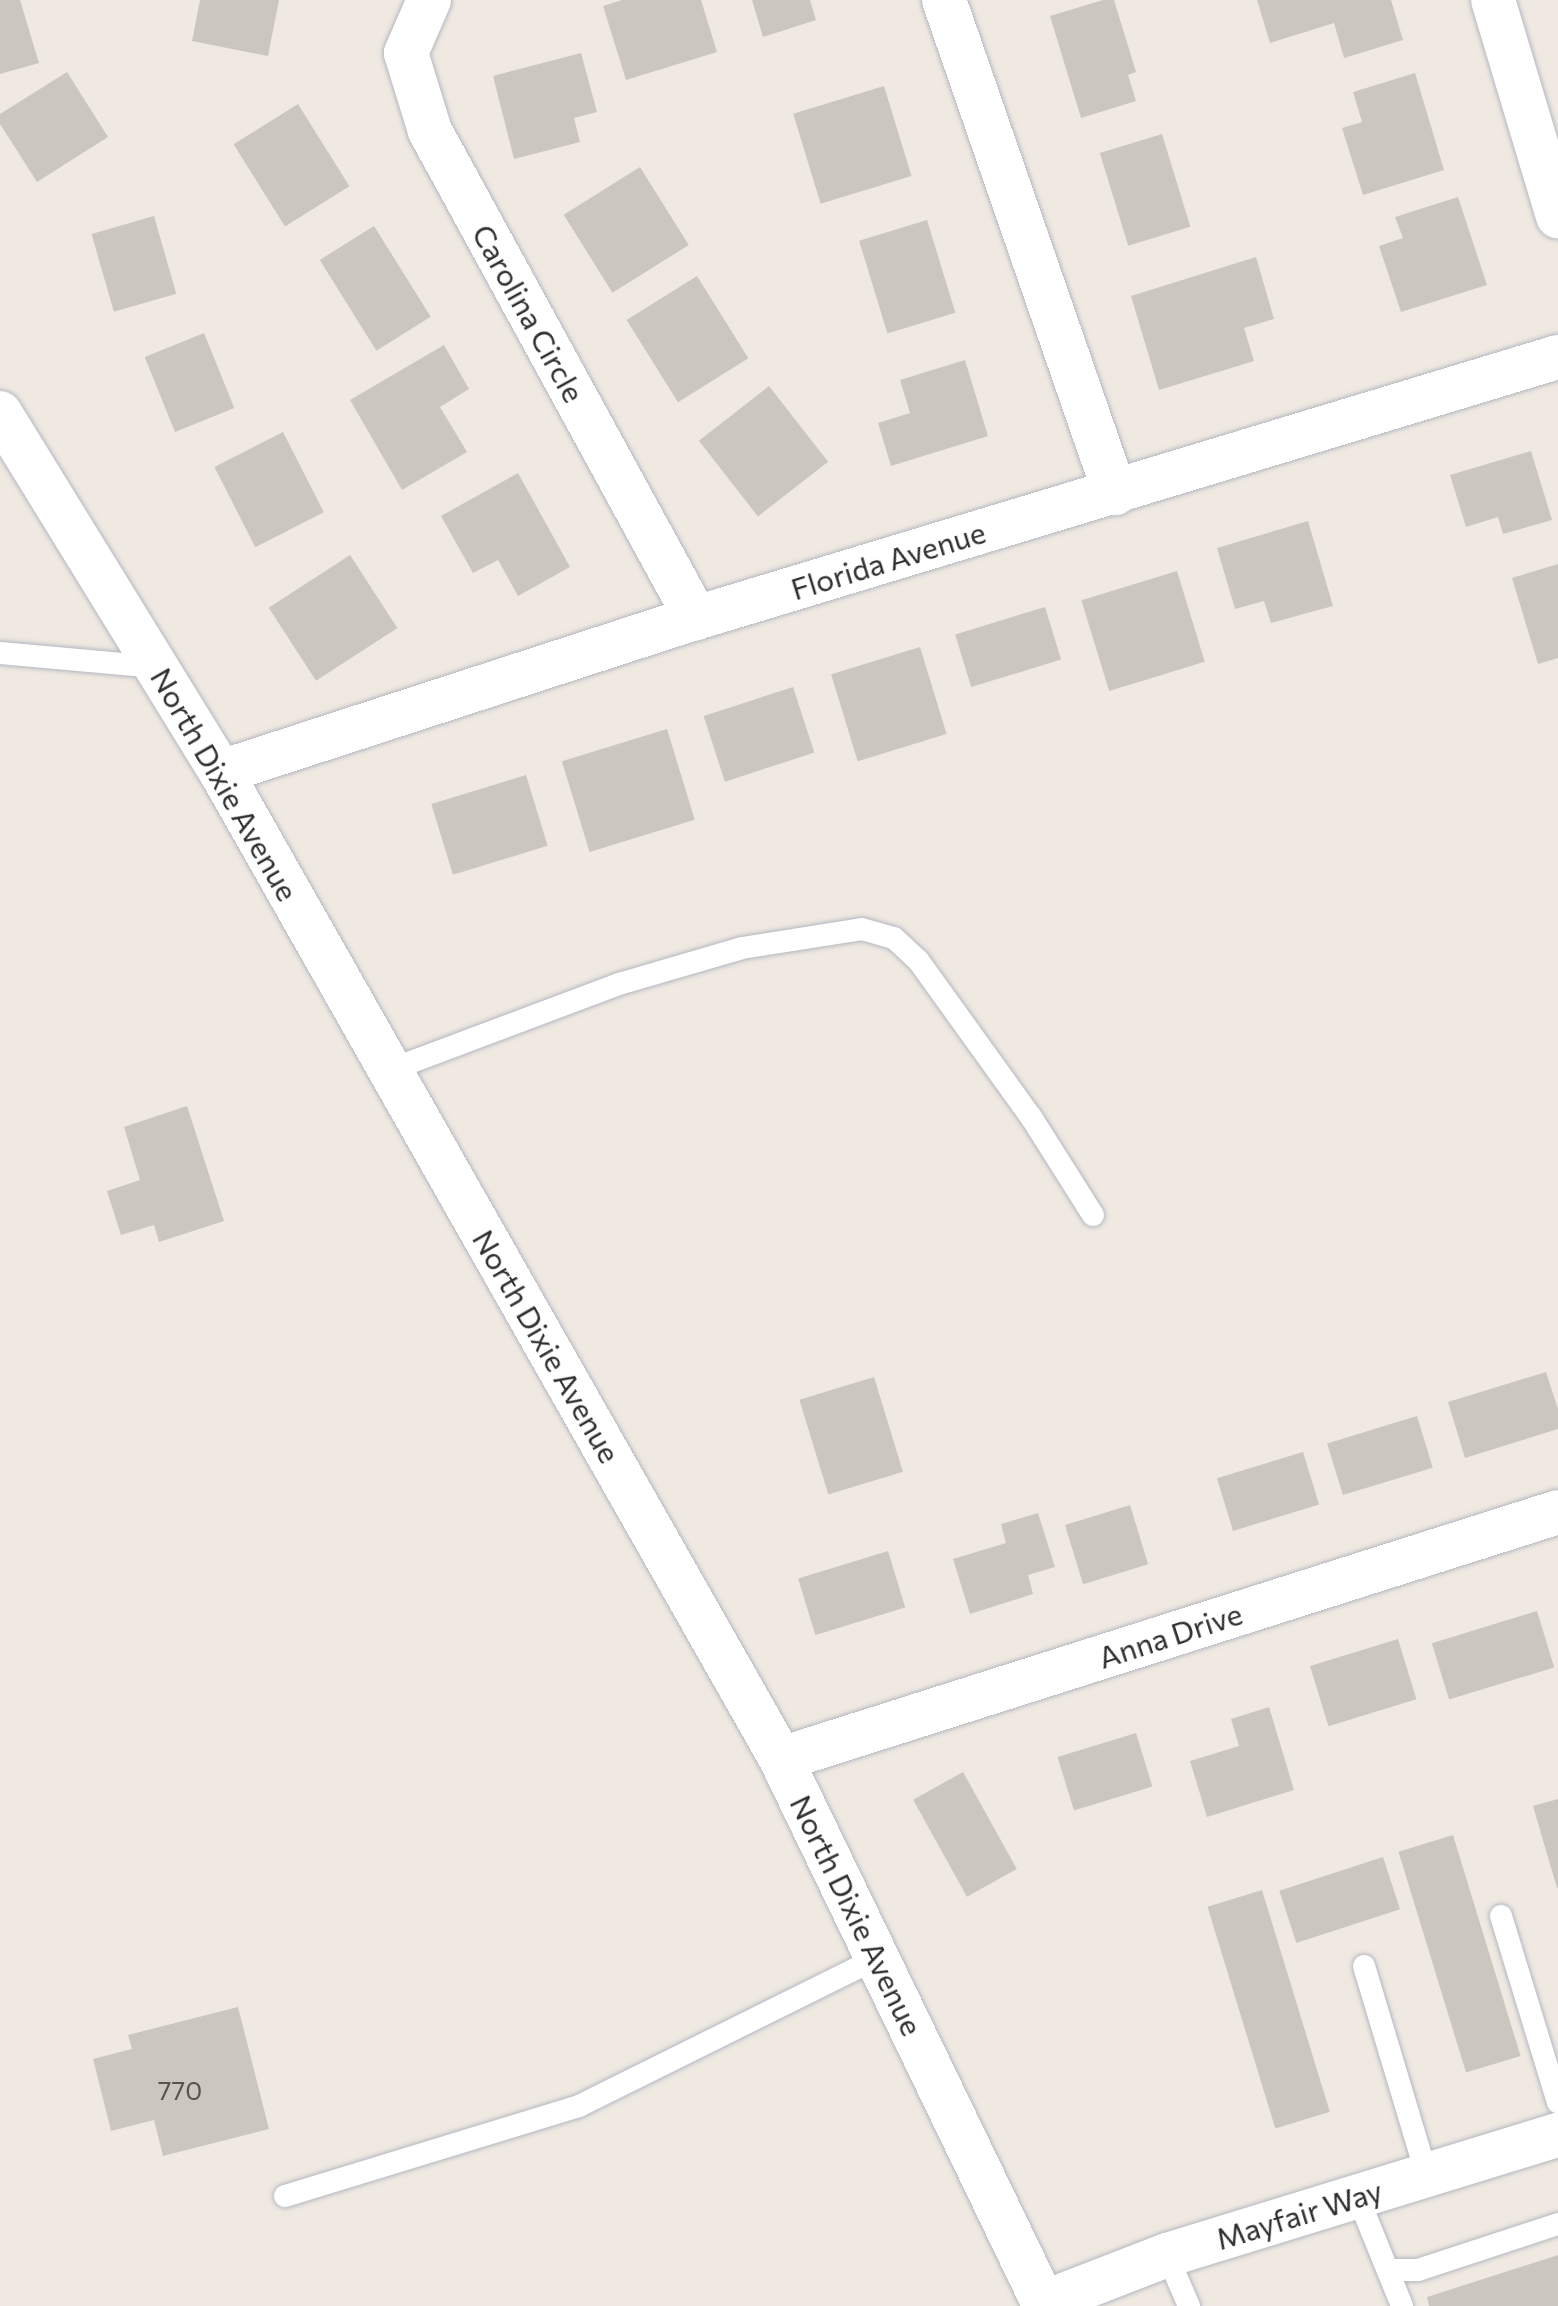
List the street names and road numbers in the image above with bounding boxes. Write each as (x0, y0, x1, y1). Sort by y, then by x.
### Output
street label: Carolina Circle (465, 218, 593, 408)
street label: Florida Avenue (787, 513, 989, 607)
street label: North Dixie Avenue (144, 661, 306, 907)
street label: North Dixie Avenue (466, 1223, 628, 1469)
street label: Anna Drive (1094, 1595, 1246, 1675)
street label: North Dixie Avenue (783, 1789, 931, 2041)
street label: Mayfair Way (1212, 2172, 1386, 2256)

